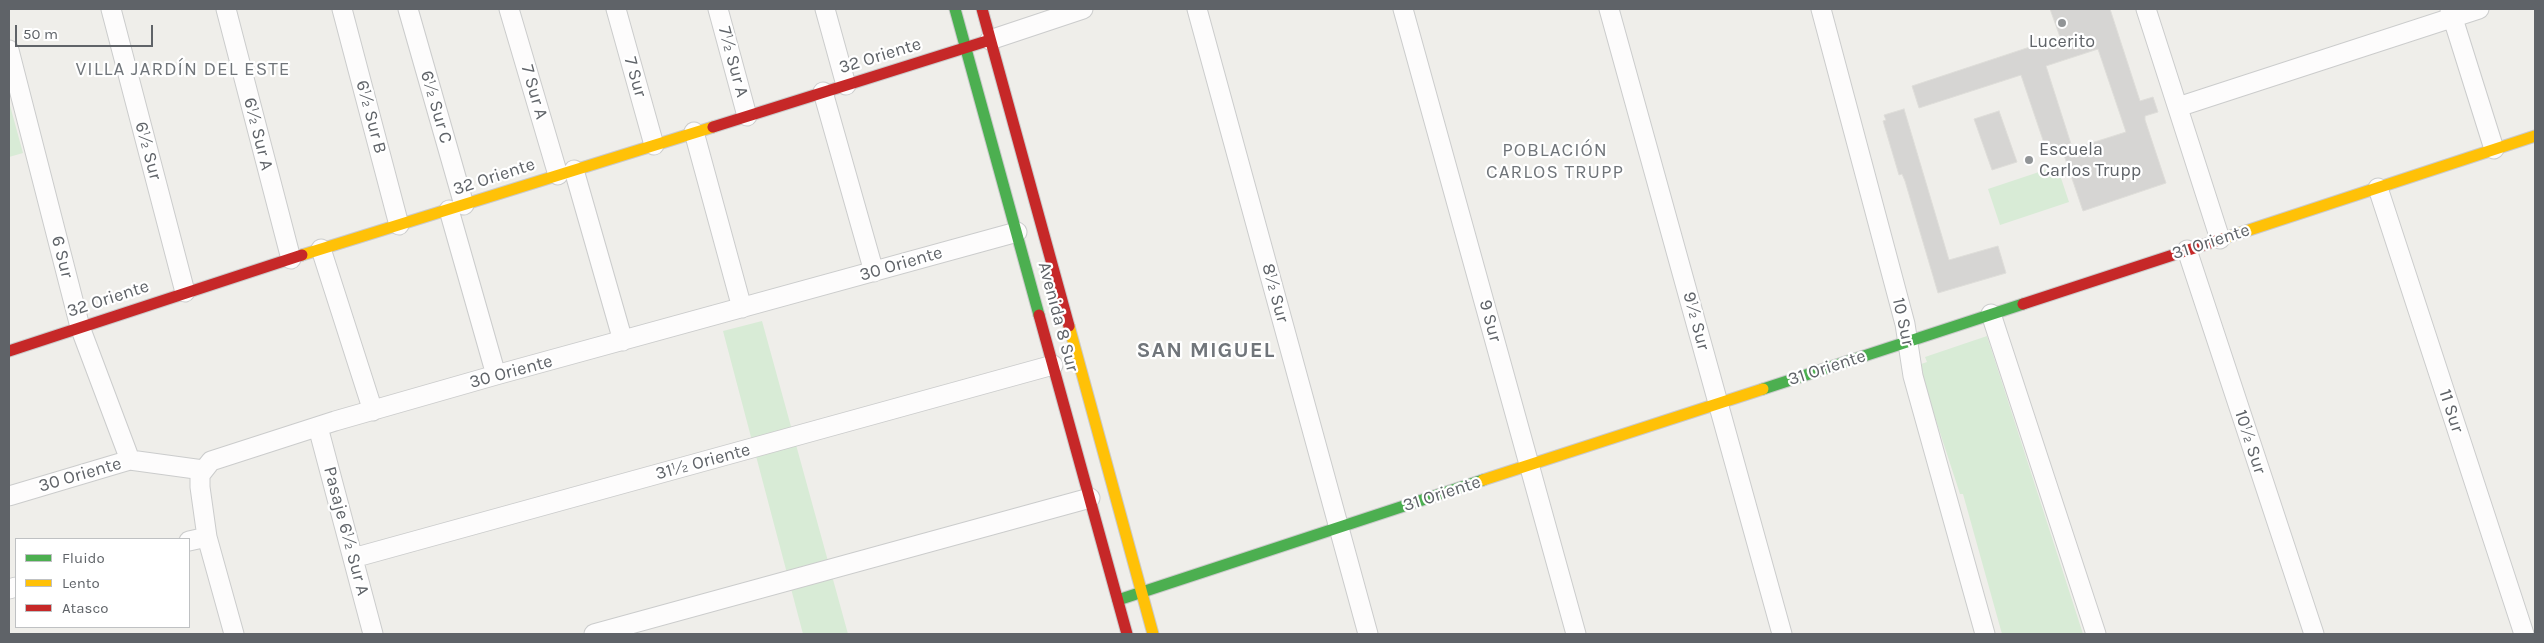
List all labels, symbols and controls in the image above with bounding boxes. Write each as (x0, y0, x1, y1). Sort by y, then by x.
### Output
scale bar (18, 15, 155, 47)
marker: Lucerito (2056, 17, 2068, 29)
street label: 7½ Sur A (713, 24, 753, 100)
text: 50 m (23, 25, 58, 43)
place label: Lucerito (2029, 31, 2095, 53)
street label: 32 Oriente (836, 33, 924, 79)
street label: 7 Sur (619, 54, 651, 100)
district label: VILLA JARDÍN DEL ESTE (73, 59, 293, 81)
street label: 7 Sur A (516, 62, 552, 122)
street label: 6½ Sur C (415, 68, 457, 146)
street label: 6½ Sur B (351, 78, 391, 156)
street label: 6½ Sur A (239, 95, 277, 173)
street label: 6½ Sur (130, 119, 166, 183)
place label: Escuela Carlos Trupp (2039, 139, 2141, 182)
district label: POBLACIÓN CARLOS TRUPP (1485, 140, 1625, 184)
street label: 32 Oriente (450, 154, 538, 200)
marker: Escuela Carlos Trupp (2023, 154, 2035, 166)
street label: 31 Oriente (2169, 219, 2253, 265)
street label: 6 Sur (46, 234, 78, 280)
street label: 30 Oriente (857, 242, 945, 286)
street label: Avenida 8 Sur (1033, 260, 1083, 374)
street label: 8½ Sur (1257, 261, 1293, 325)
street label: 32 Oriente (64, 276, 152, 322)
street label: 9½ Sur (1678, 289, 1714, 353)
street label: 10 Sur (1887, 296, 1919, 348)
street label: 9 Sur (1474, 297, 1506, 345)
district label: SAN MIGUEL (1135, 338, 1277, 364)
street label: 31 Oriente (1785, 345, 1869, 391)
street label: 30 Oriente (467, 351, 555, 393)
street label: 11 Sur (2434, 387, 2468, 435)
street label: 10½ Sur (2230, 407, 2270, 477)
street label: 31½ Oriente (653, 439, 753, 485)
street label: 30 Oriente (36, 453, 124, 497)
street label: Pasaje 6½ Sur A (318, 464, 374, 598)
street label: 31 Oriente (1400, 471, 1484, 517)
legend (15, 538, 190, 628)
text: Fluido (62, 549, 105, 567)
text: Lento (62, 574, 100, 592)
text: Atasco (62, 599, 108, 617)

